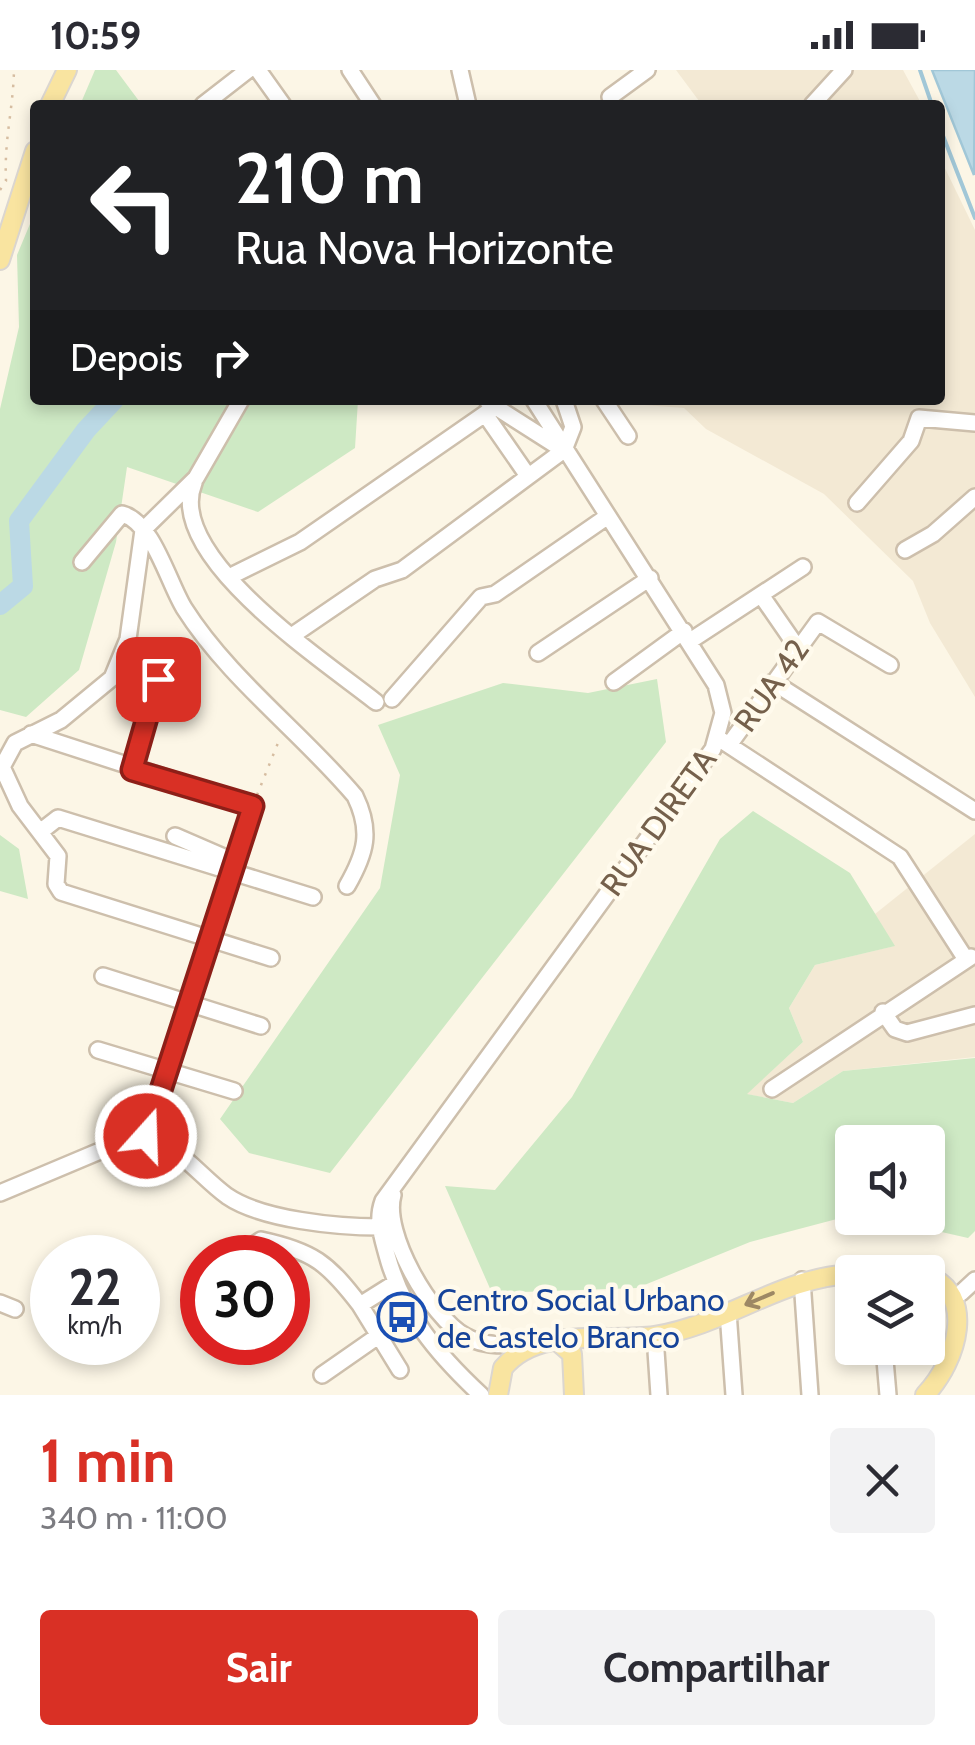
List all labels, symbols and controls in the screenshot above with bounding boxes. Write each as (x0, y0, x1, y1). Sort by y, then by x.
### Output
text: 10:59 (50, 12, 141, 59)
text: 210 m (235, 135, 424, 221)
icon: left (70, 140, 200, 270)
text: Rua Nova Horizonte (235, 221, 614, 275)
icon: right (203, 330, 258, 385)
text: Depois (70, 334, 183, 381)
street label: RUA 42 (725, 631, 817, 739)
pin (116, 637, 201, 722)
icon: arrive (131, 652, 186, 707)
street label: RUA DIRETA (592, 741, 725, 903)
position arrow (94, 1084, 198, 1188)
map controls (835, 1125, 945, 1365)
button: sound (835, 1125, 945, 1235)
speed limit sign: 30 (180, 1235, 310, 1365)
button: layers (835, 1255, 945, 1365)
text: 22 (69, 1257, 121, 1318)
place label: Centro Social Urbano de Castelo Branco (437, 1280, 725, 1356)
bus stop icon: Centro Social Urbano de Castelo Branco (376, 1291, 428, 1343)
one-way arrow (744, 1291, 775, 1309)
text: km/h (68, 1310, 122, 1340)
text: 1 min (40, 1424, 175, 1497)
button: close (830, 1428, 935, 1533)
text: 340 m · 11:00 (40, 1498, 228, 1537)
button: Sair (40, 1610, 478, 1725)
button: Compartilhar (498, 1610, 935, 1725)

